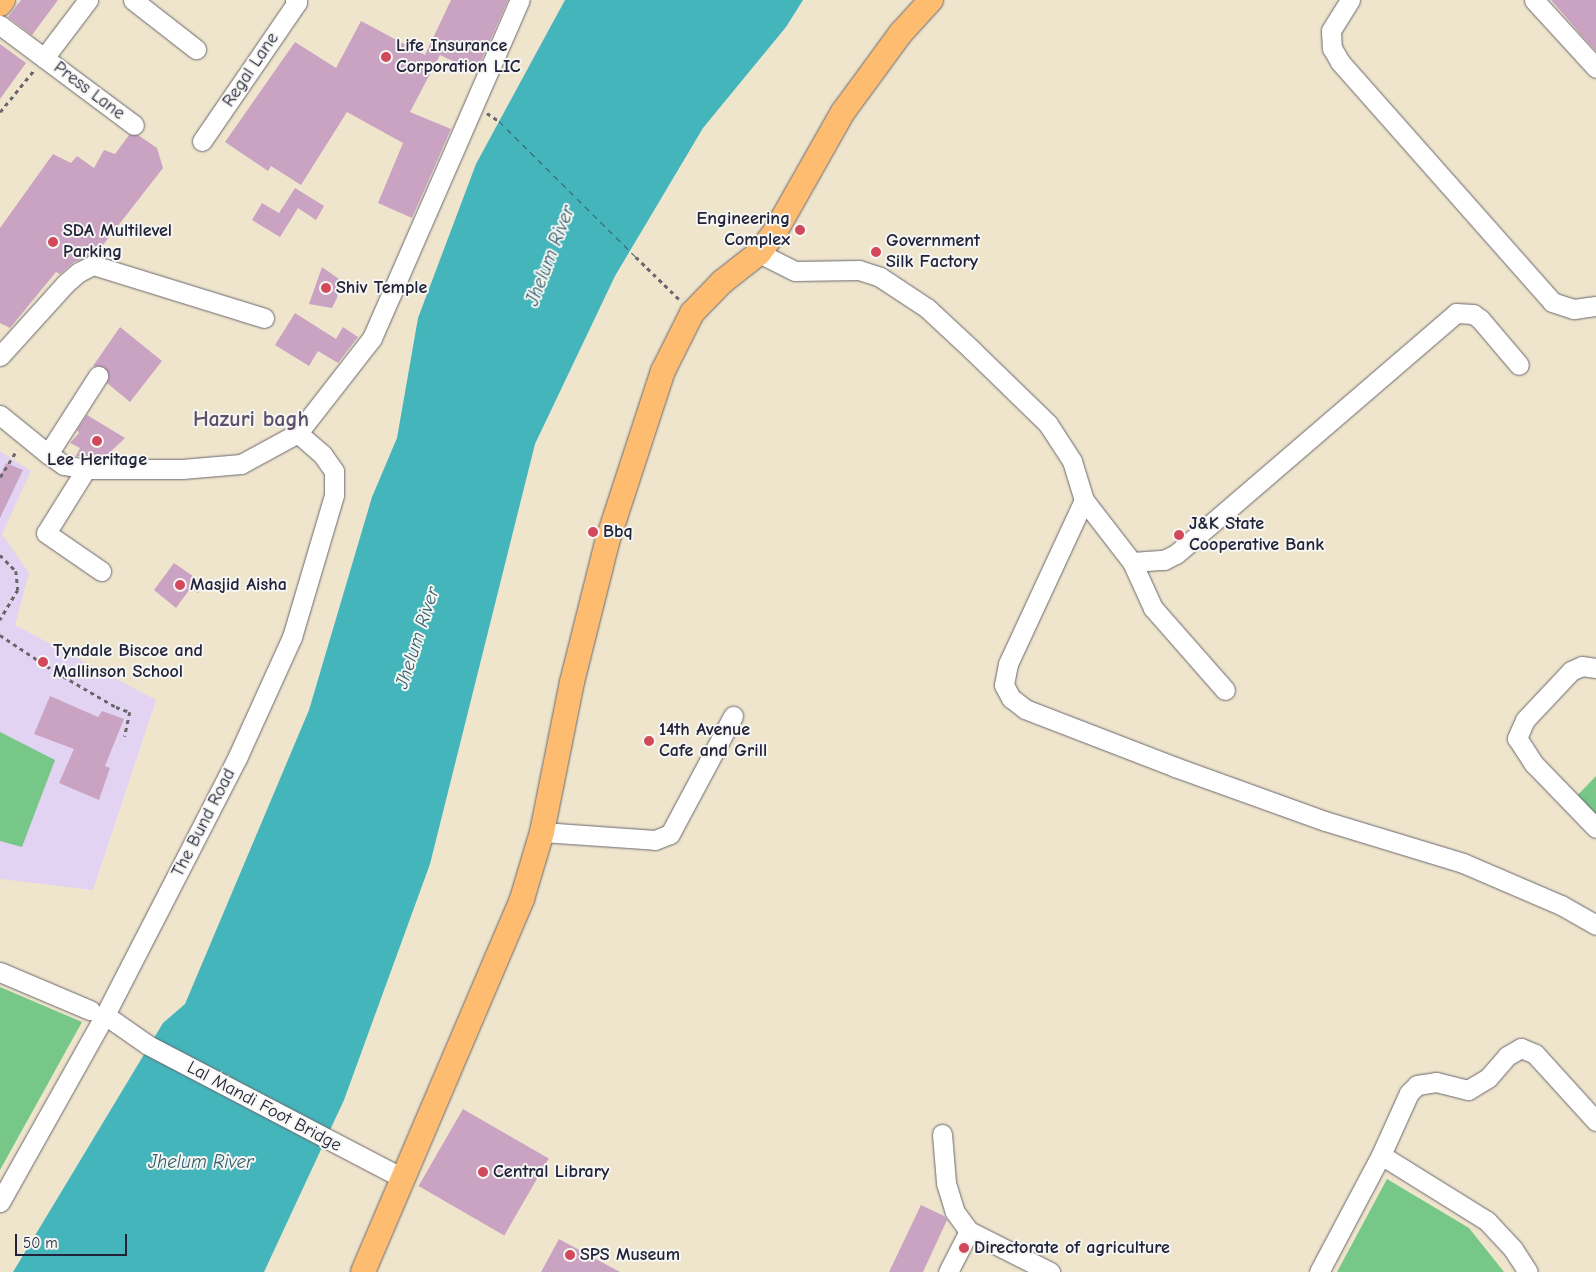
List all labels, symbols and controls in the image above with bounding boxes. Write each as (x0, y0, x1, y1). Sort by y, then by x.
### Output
street label: Regal Lane (218, 29, 284, 111)
place label: Life Insurance Corporation LIC (396, 36, 521, 78)
marker: Life Insurance Corporation LIC (380, 51, 392, 63)
street label: Press Lane (49, 57, 129, 125)
water label: Jhelum River (521, 203, 581, 309)
place label: Engineering Complex (697, 209, 790, 252)
place label: SDA Multilevel Parking (63, 221, 172, 264)
marker: Engineering Complex (794, 224, 806, 236)
place label: Government Silk Factory (886, 231, 980, 274)
marker: SDA Multilevel Parking (47, 236, 59, 248)
marker: Government Silk Factory (870, 246, 882, 258)
place label: Shiv Temple (336, 277, 427, 299)
marker: Shiv Temple (320, 282, 332, 294)
district label: Hazuri bagh (193, 407, 309, 433)
marker: Lee Heritage (91, 435, 103, 447)
place label: Lee Heritage (47, 449, 147, 471)
place label: J&K State Cooperative Bank (1189, 514, 1324, 556)
place label: Bbq (603, 521, 633, 543)
marker: Bbq (587, 526, 599, 538)
marker: J&K State Cooperative Bank (1173, 529, 1185, 541)
place label: Masjid Aisha (190, 574, 287, 596)
marker: Masjid Aisha (174, 579, 186, 591)
water label: Jhelum River (391, 584, 445, 692)
place label: Tyndale Biscoe and Mallinson School (53, 641, 203, 684)
marker: Tyndale Biscoe and Mallinson School (37, 656, 49, 668)
place label: 14th Avenue Cafe and Grill (659, 720, 767, 762)
marker: 14th Avenue Cafe and Grill (643, 735, 655, 747)
street label: The Bund Road (167, 765, 241, 881)
street label: Lal Mandi Foot Bridge (183, 1057, 345, 1157)
water label: Jhelum River (148, 1152, 254, 1174)
place label: Central Library (493, 1161, 609, 1183)
marker: Central Library (477, 1166, 489, 1178)
scale bar (18, 1224, 130, 1256)
text: 50 m (23, 1234, 58, 1252)
place label: Directorate of agriculture (974, 1237, 1170, 1259)
marker: Directorate of agriculture (958, 1242, 970, 1254)
place label: SPS Museum (580, 1244, 680, 1266)
marker: SPS Museum (564, 1249, 576, 1261)

